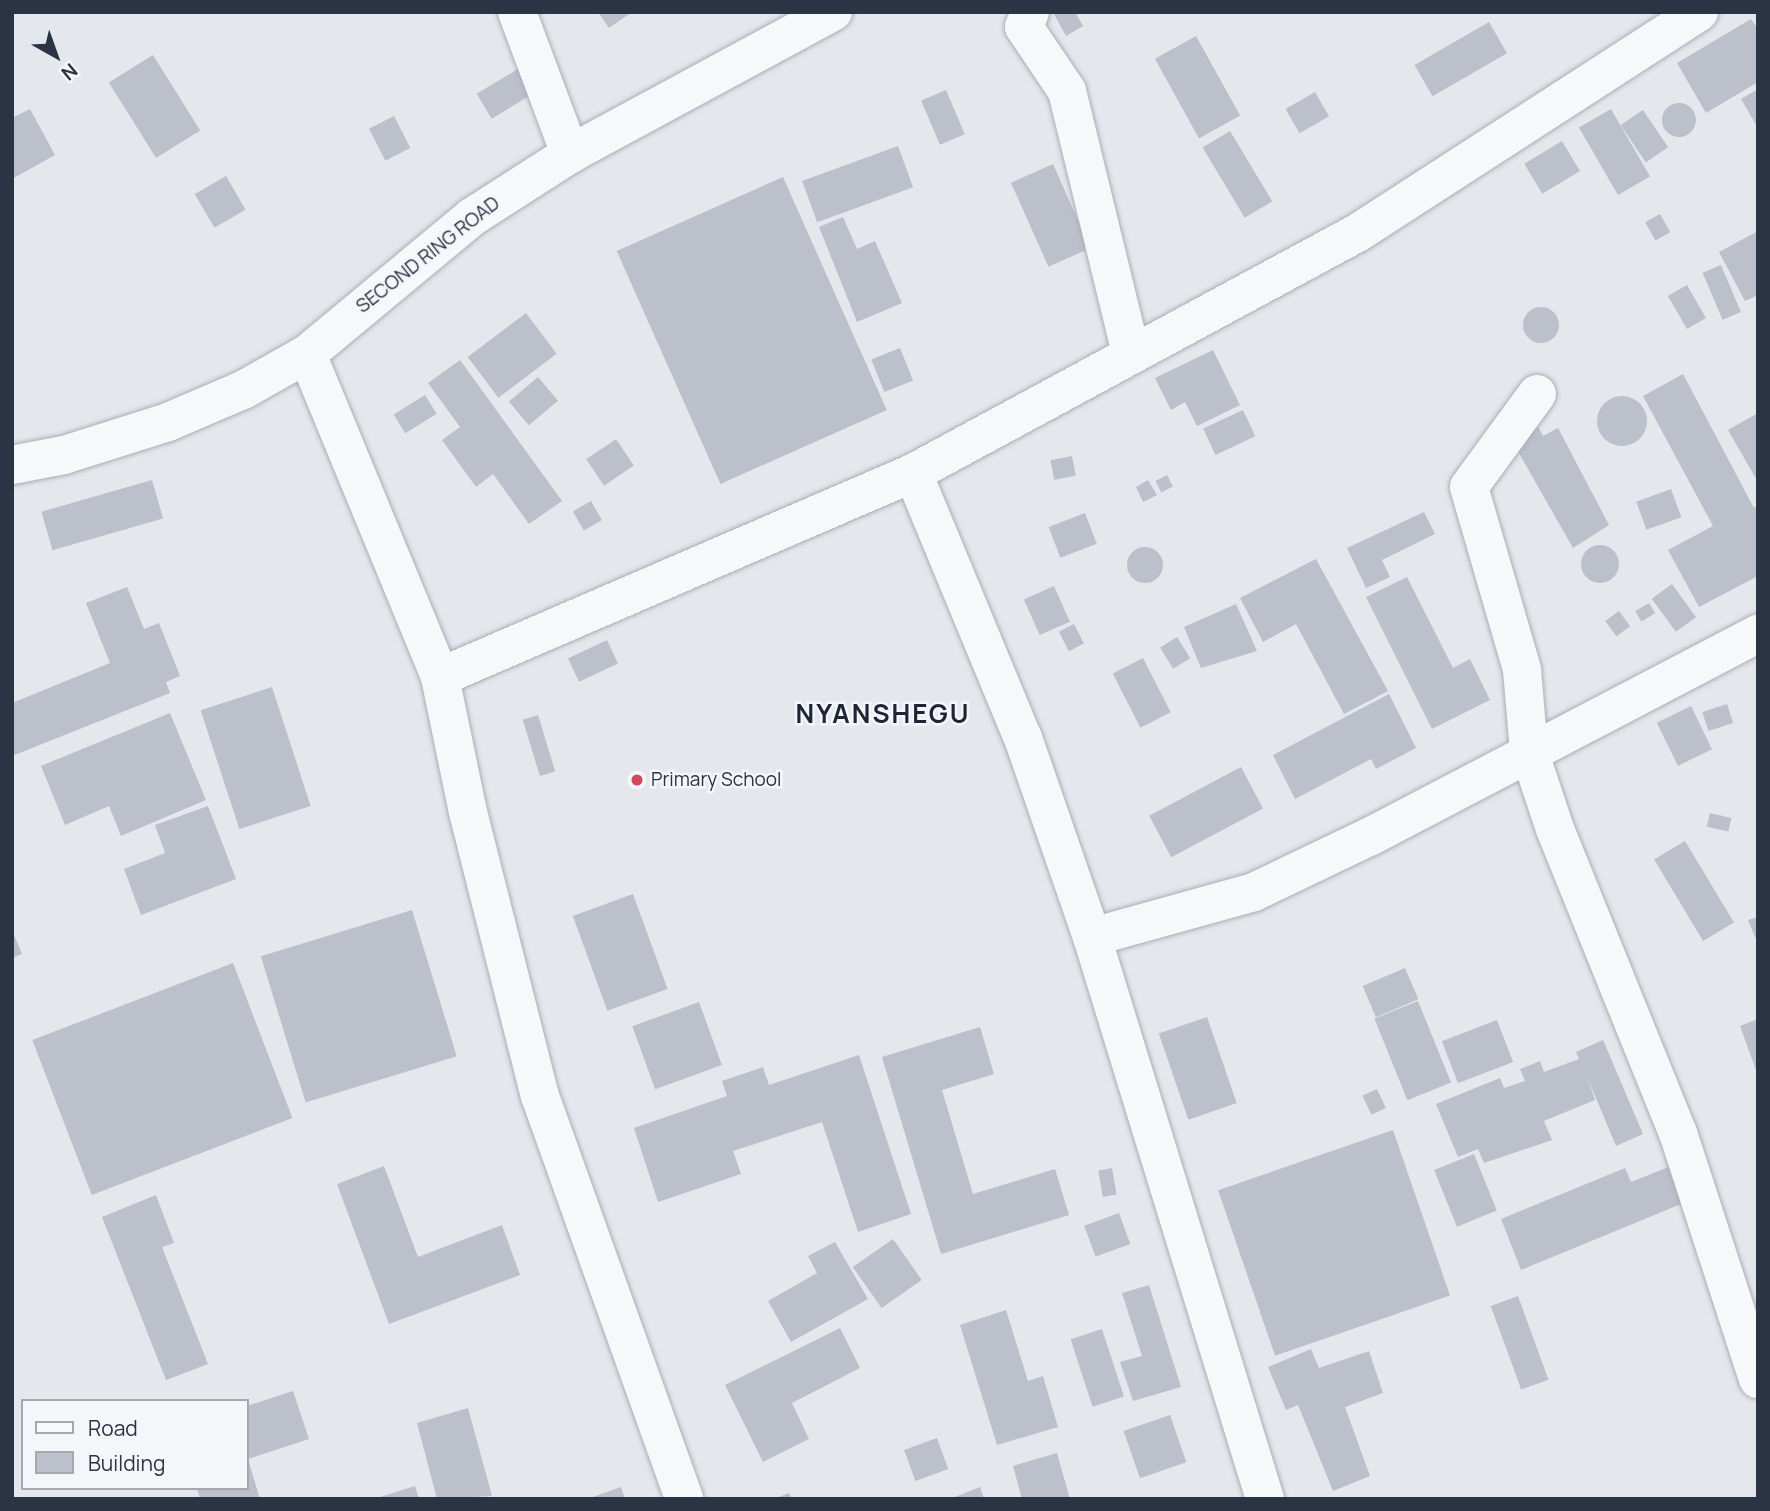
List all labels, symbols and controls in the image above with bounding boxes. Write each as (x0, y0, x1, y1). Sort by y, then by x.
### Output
north arrow (21, 21, 91, 91)
text: N (56, 58, 83, 86)
street label: SECOND RING ROAD (352, 192, 504, 318)
district label: NYANSHEGU (797, 698, 969, 730)
place label: Primary School (651, 769, 781, 791)
marker: Primary School (629, 772, 645, 788)
legend (21, 1399, 248, 1490)
text: Road (88, 1414, 138, 1442)
text: Building (88, 1449, 165, 1477)

